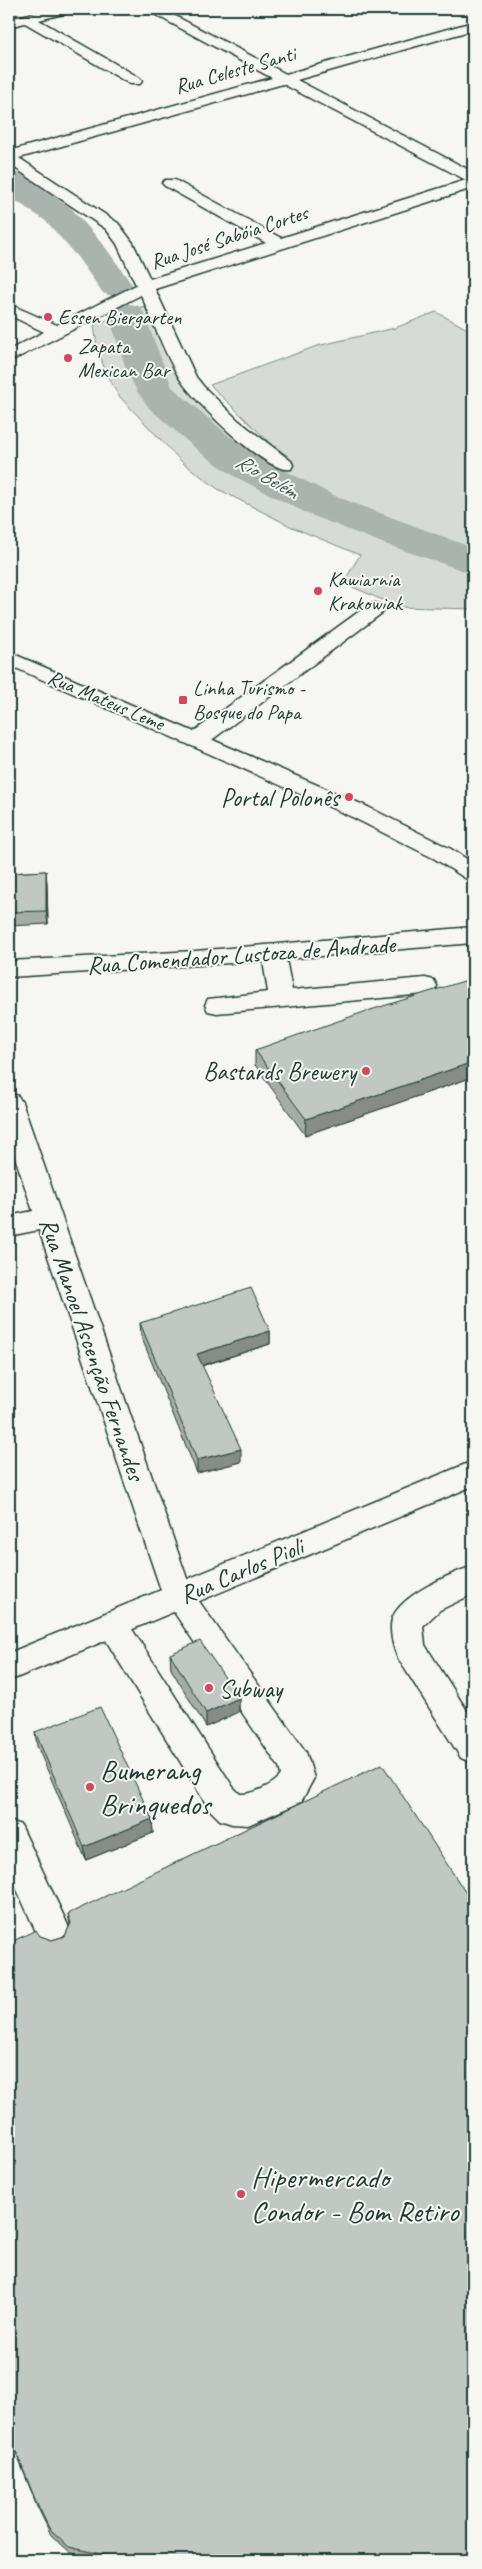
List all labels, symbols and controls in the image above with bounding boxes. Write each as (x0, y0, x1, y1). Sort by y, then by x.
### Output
street label: Rua Celeste Santi (172, 40, 301, 100)
street label: Rua José Sabóia Cortes (147, 199, 313, 275)
place label: Essen Biergarten (58, 304, 182, 330)
marker: Essen Biergarten (42, 311, 54, 323)
place label: Zapata Mexican Bar (78, 333, 172, 383)
marker: Zapata Mexican Bar (62, 352, 74, 364)
water label: Rio Belém (231, 448, 305, 505)
place label: Kawiarnia Krakowiak (328, 566, 404, 616)
marker: Kawiarnia Krakowiak (312, 585, 324, 597)
street label: Rua Mateus Leme (44, 664, 170, 737)
place label: Linha Turismo - Bosque do Papa (193, 675, 306, 725)
marker: Linha Turismo - Bosque do Papa (177, 694, 189, 706)
place label: Portal Polonês (221, 782, 341, 814)
marker: Portal Polonês (343, 791, 355, 803)
street label: Rua Comendador Lustoza de Andrade (86, 928, 398, 982)
place label: Bastards Brewery (203, 1056, 358, 1088)
marker: Bastards Brewery (360, 1065, 372, 1077)
street label: Rua Manoel Ascenção Fernandes (32, 1214, 153, 1487)
street label: Rua Carlos Pioli (175, 1529, 311, 1611)
place label: Subway (219, 1673, 284, 1705)
marker: Subway (203, 1682, 215, 1694)
place label: Bumerang Brinquedos (100, 1751, 213, 1823)
marker: Bumerang Brinquedos (84, 1781, 96, 1793)
place label: Hipermercado Condor - Bom Retiro (251, 2158, 460, 2230)
marker: Hipermercado Condor - Bom Retiro (235, 2188, 247, 2200)

